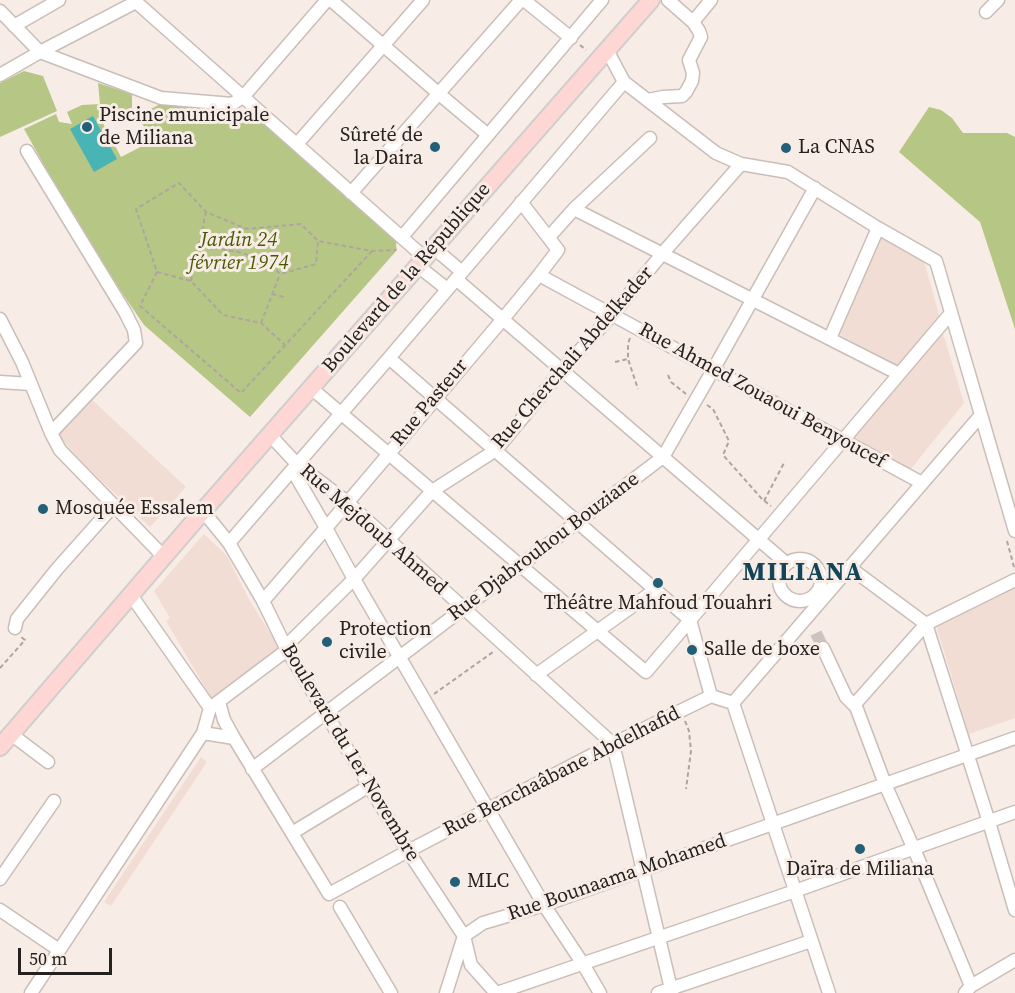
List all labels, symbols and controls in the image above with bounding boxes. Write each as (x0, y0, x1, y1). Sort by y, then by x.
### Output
place label: Piscine municipale de Miliana (99, 104, 269, 151)
marker: Piscine municipale de Miliana (80, 120, 94, 134)
place label: Sûreté de la Daira (340, 124, 423, 171)
place label: La CNAS (798, 136, 875, 160)
marker: Sûreté de la Daira (428, 140, 442, 154)
marker: La CNAS (779, 141, 793, 155)
street label: Boulevard de la République (318, 178, 496, 378)
park label: Jardin 24 février 1974 (189, 229, 289, 276)
street label: Rue Cherchali Abdelkader (487, 262, 659, 454)
street label: Rue Ahmed Zouaoui Benyoucef (634, 318, 890, 474)
street label: Rue Pasteur (387, 354, 473, 452)
street label: Rue Mejdoub Ahmed (294, 459, 452, 601)
street label: Rue Djabrouhou Bouziane (444, 467, 644, 627)
place label: Mosquée Essalem (55, 497, 214, 521)
marker: Mosquée Essalem (36, 502, 50, 516)
district label: MILIANA (742, 557, 864, 589)
marker: Théâtre Mahfoud Touahri (651, 576, 665, 590)
place label: Théâtre Mahfoud Touahri (544, 592, 772, 616)
place label: Protection civile (339, 618, 432, 665)
marker: Protection civile (320, 635, 334, 649)
place label: Salle de boxe (704, 638, 820, 662)
street label: Boulevard du 1er Novembre (276, 640, 424, 866)
marker: Salle de boxe (685, 643, 699, 657)
street label: Rue Benchaâbane Abdelhafid (440, 702, 684, 842)
street label: Rue Bounaama Mohamed (505, 829, 729, 927)
marker: Daïra de Miliana (853, 842, 867, 856)
place label: Daïra de Miliana (786, 858, 934, 882)
place label: MLC (467, 870, 509, 894)
marker: MLC (448, 875, 462, 889)
scale bar (21, 936, 116, 974)
text: 50 m (29, 946, 67, 971)

